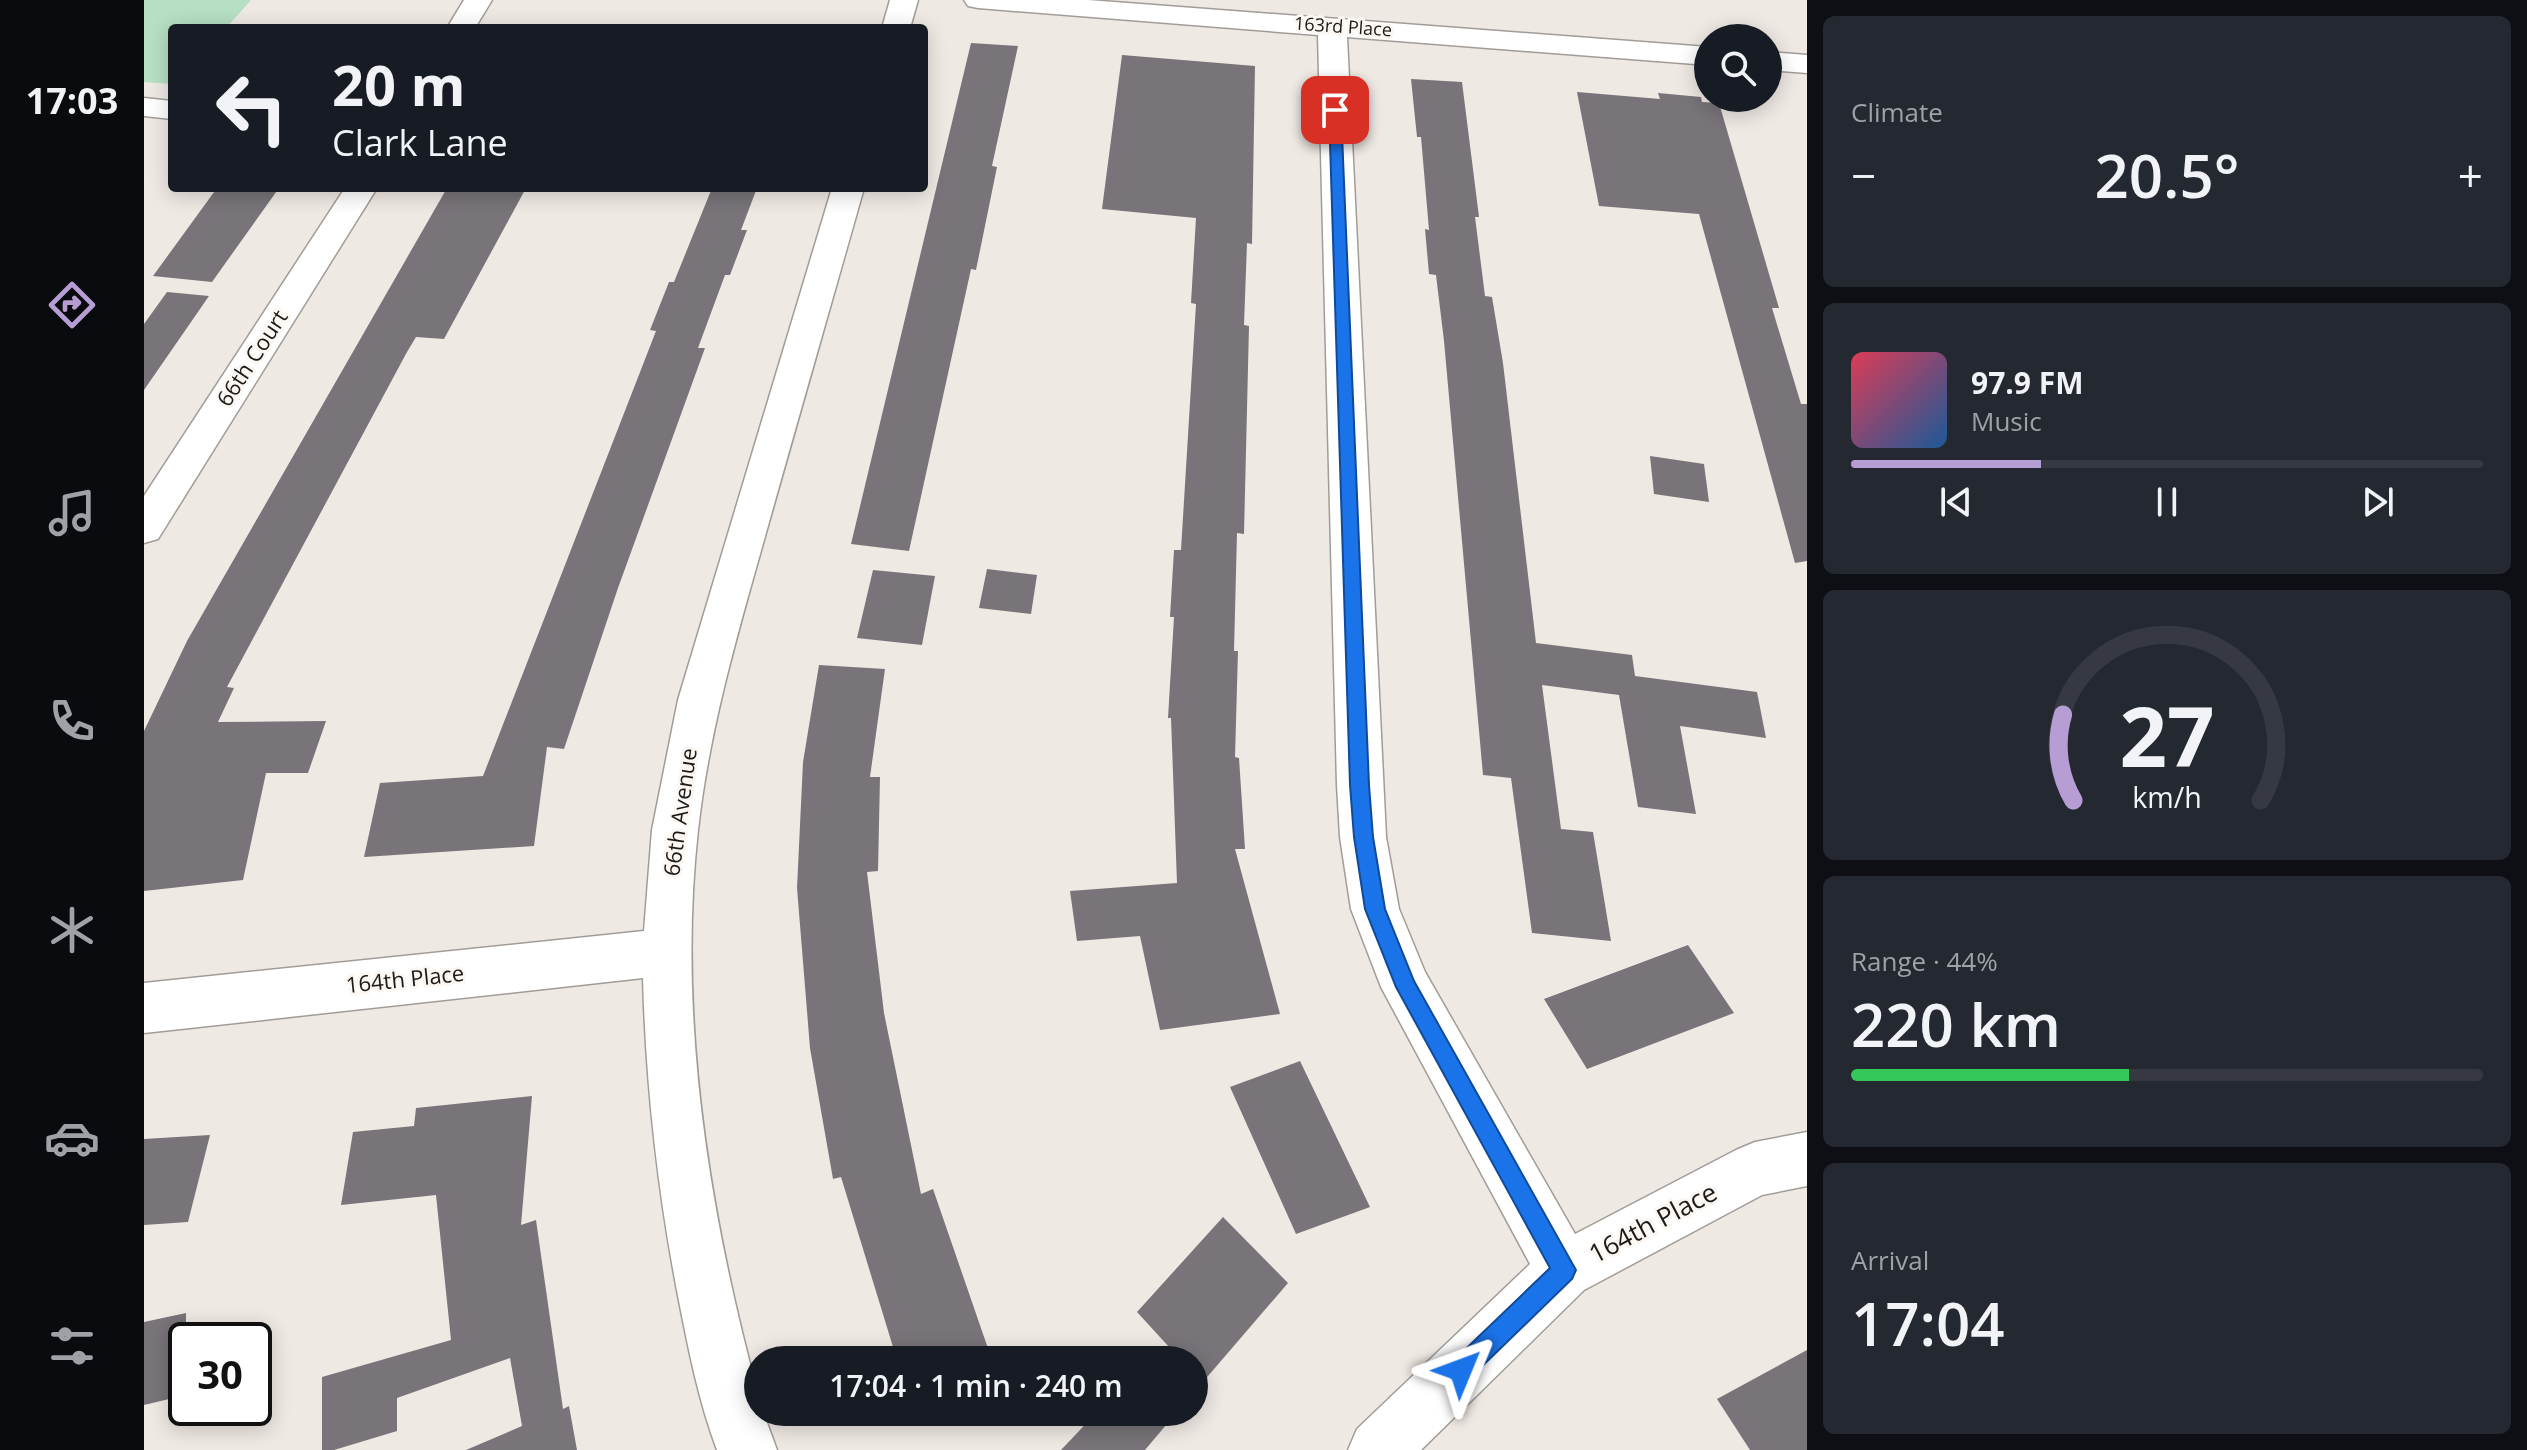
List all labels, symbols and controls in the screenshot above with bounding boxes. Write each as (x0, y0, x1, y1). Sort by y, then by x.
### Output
street label: 163rd Place (1293, 11, 1393, 41)
map controls (1694, 24, 1782, 112)
button: search (1694, 24, 1782, 112)
text: 20 m (332, 46, 466, 122)
icon: left (200, 56, 304, 160)
text: 17:03 (26, 76, 118, 125)
pin (1301, 76, 1369, 144)
icon: arrive (1313, 88, 1357, 132)
text: Climate (1851, 94, 1943, 130)
text: Clark Lane (332, 118, 508, 167)
text: 20.5° (2094, 134, 2240, 216)
text: − (1851, 145, 1876, 205)
text: + (2458, 145, 2483, 205)
icon: directions (44, 277, 100, 333)
street label: 66th Court (209, 303, 294, 412)
text: 97.9 FM (1971, 362, 2084, 403)
text: Music (1971, 403, 2042, 439)
icon: previous (1934, 480, 1978, 524)
icon: pause (2145, 480, 2189, 524)
icon: next (2356, 480, 2400, 524)
icon: music (44, 485, 100, 541)
text: 27 (2119, 678, 2215, 791)
icon: phone (44, 693, 100, 749)
street label: 66th Avenue (655, 746, 703, 878)
text: km/h (2132, 777, 2202, 816)
icon: climate (44, 902, 100, 958)
text: Range · 44% (1851, 943, 1998, 979)
street label: 164th Place (344, 957, 465, 999)
text: 220 km (1851, 983, 2061, 1065)
icon: car (44, 1110, 100, 1166)
street label: 164th Place (1582, 1173, 1723, 1271)
text: Arrival (1851, 1242, 1929, 1278)
text: 17:04 (1851, 1282, 2005, 1364)
icon: filters (44, 1318, 100, 1374)
speed limit sign: 30 (168, 1322, 272, 1426)
position arrow (1419, 1328, 1503, 1412)
text: 17:04 · 1 min · 240 m (829, 1365, 1123, 1406)

